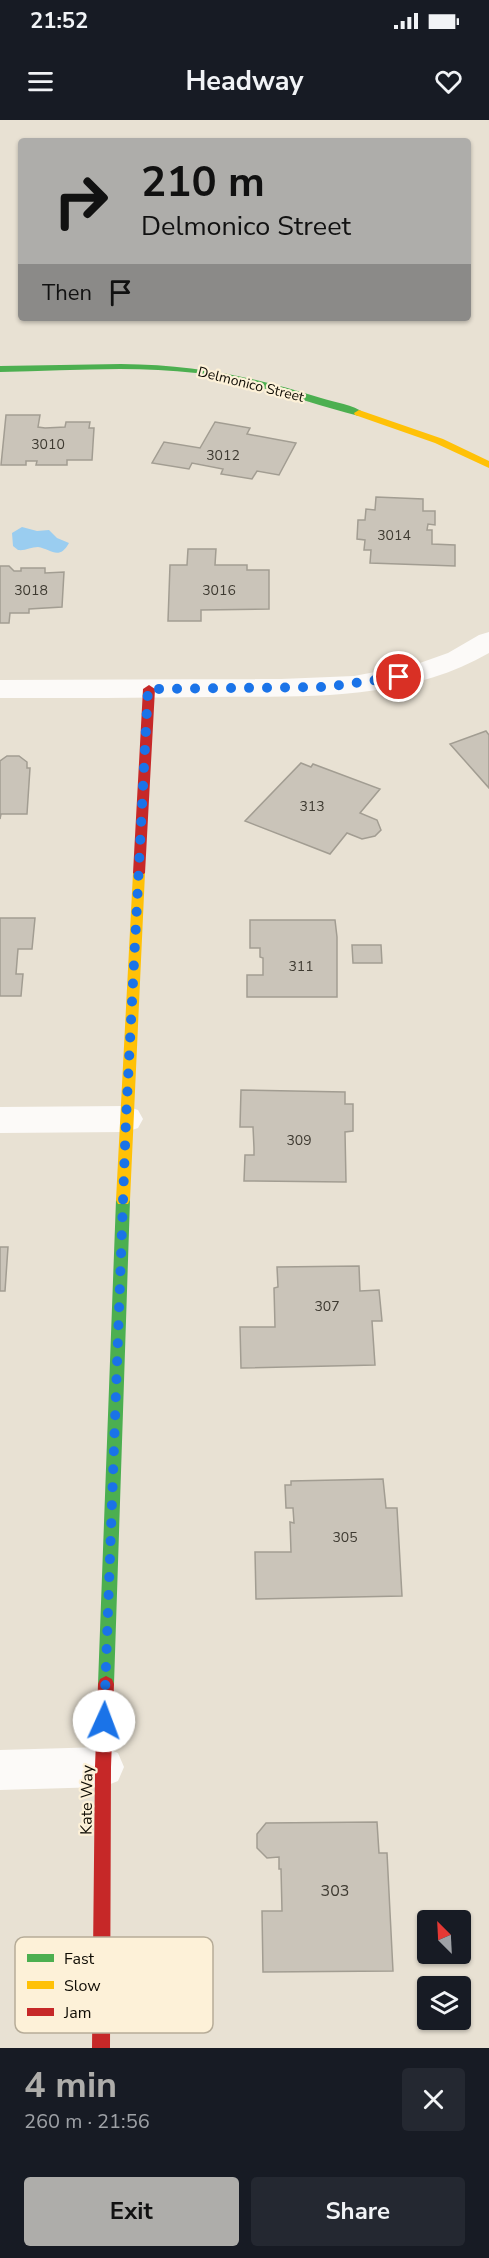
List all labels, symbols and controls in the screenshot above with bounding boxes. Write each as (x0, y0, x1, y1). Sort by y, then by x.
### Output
text: 21:52 (30, 6, 88, 36)
text: Headway (185, 63, 304, 100)
icon: menu (24, 65, 57, 98)
icon: heart (432, 65, 465, 98)
text: 210 m (141, 154, 265, 211)
icon: right (42, 162, 120, 240)
text: Delmonico Street (141, 208, 351, 245)
icon: arrive (104, 276, 137, 309)
text: Then (42, 278, 92, 308)
street label: Delmonico Street (196, 362, 306, 407)
house number: 3010 (31, 435, 65, 454)
house number: 3012 (206, 446, 240, 465)
house number: 3014 (377, 526, 411, 545)
house number: 3018 (14, 581, 48, 600)
house number: 3016 (202, 581, 236, 600)
pin (373, 651, 424, 702)
icon: arrive (382, 660, 415, 693)
house number: 313 (299, 797, 325, 816)
house number: 311 (288, 957, 314, 976)
house number: 309 (286, 1131, 312, 1150)
house number: 307 (314, 1297, 340, 1316)
house number: 305 (332, 1528, 358, 1547)
position arrow (72, 1689, 136, 1753)
street label: Kate Way (75, 1764, 99, 1835)
house number: 303 (321, 1880, 349, 1902)
north arrow (417, 1910, 471, 1964)
map controls (417, 1910, 471, 2030)
legend (15, 1937, 213, 2033)
text: Fast (64, 1948, 95, 1970)
text: Slow (64, 1975, 101, 1997)
button: layers (417, 1976, 471, 2030)
text: Jam (63, 2002, 91, 2024)
text: 4 min (24, 2061, 117, 2110)
button: close (402, 2068, 465, 2131)
text: 260 m · 21:56 (24, 2108, 150, 2135)
button: Exit (24, 2177, 239, 2246)
button: Share (251, 2177, 465, 2246)

